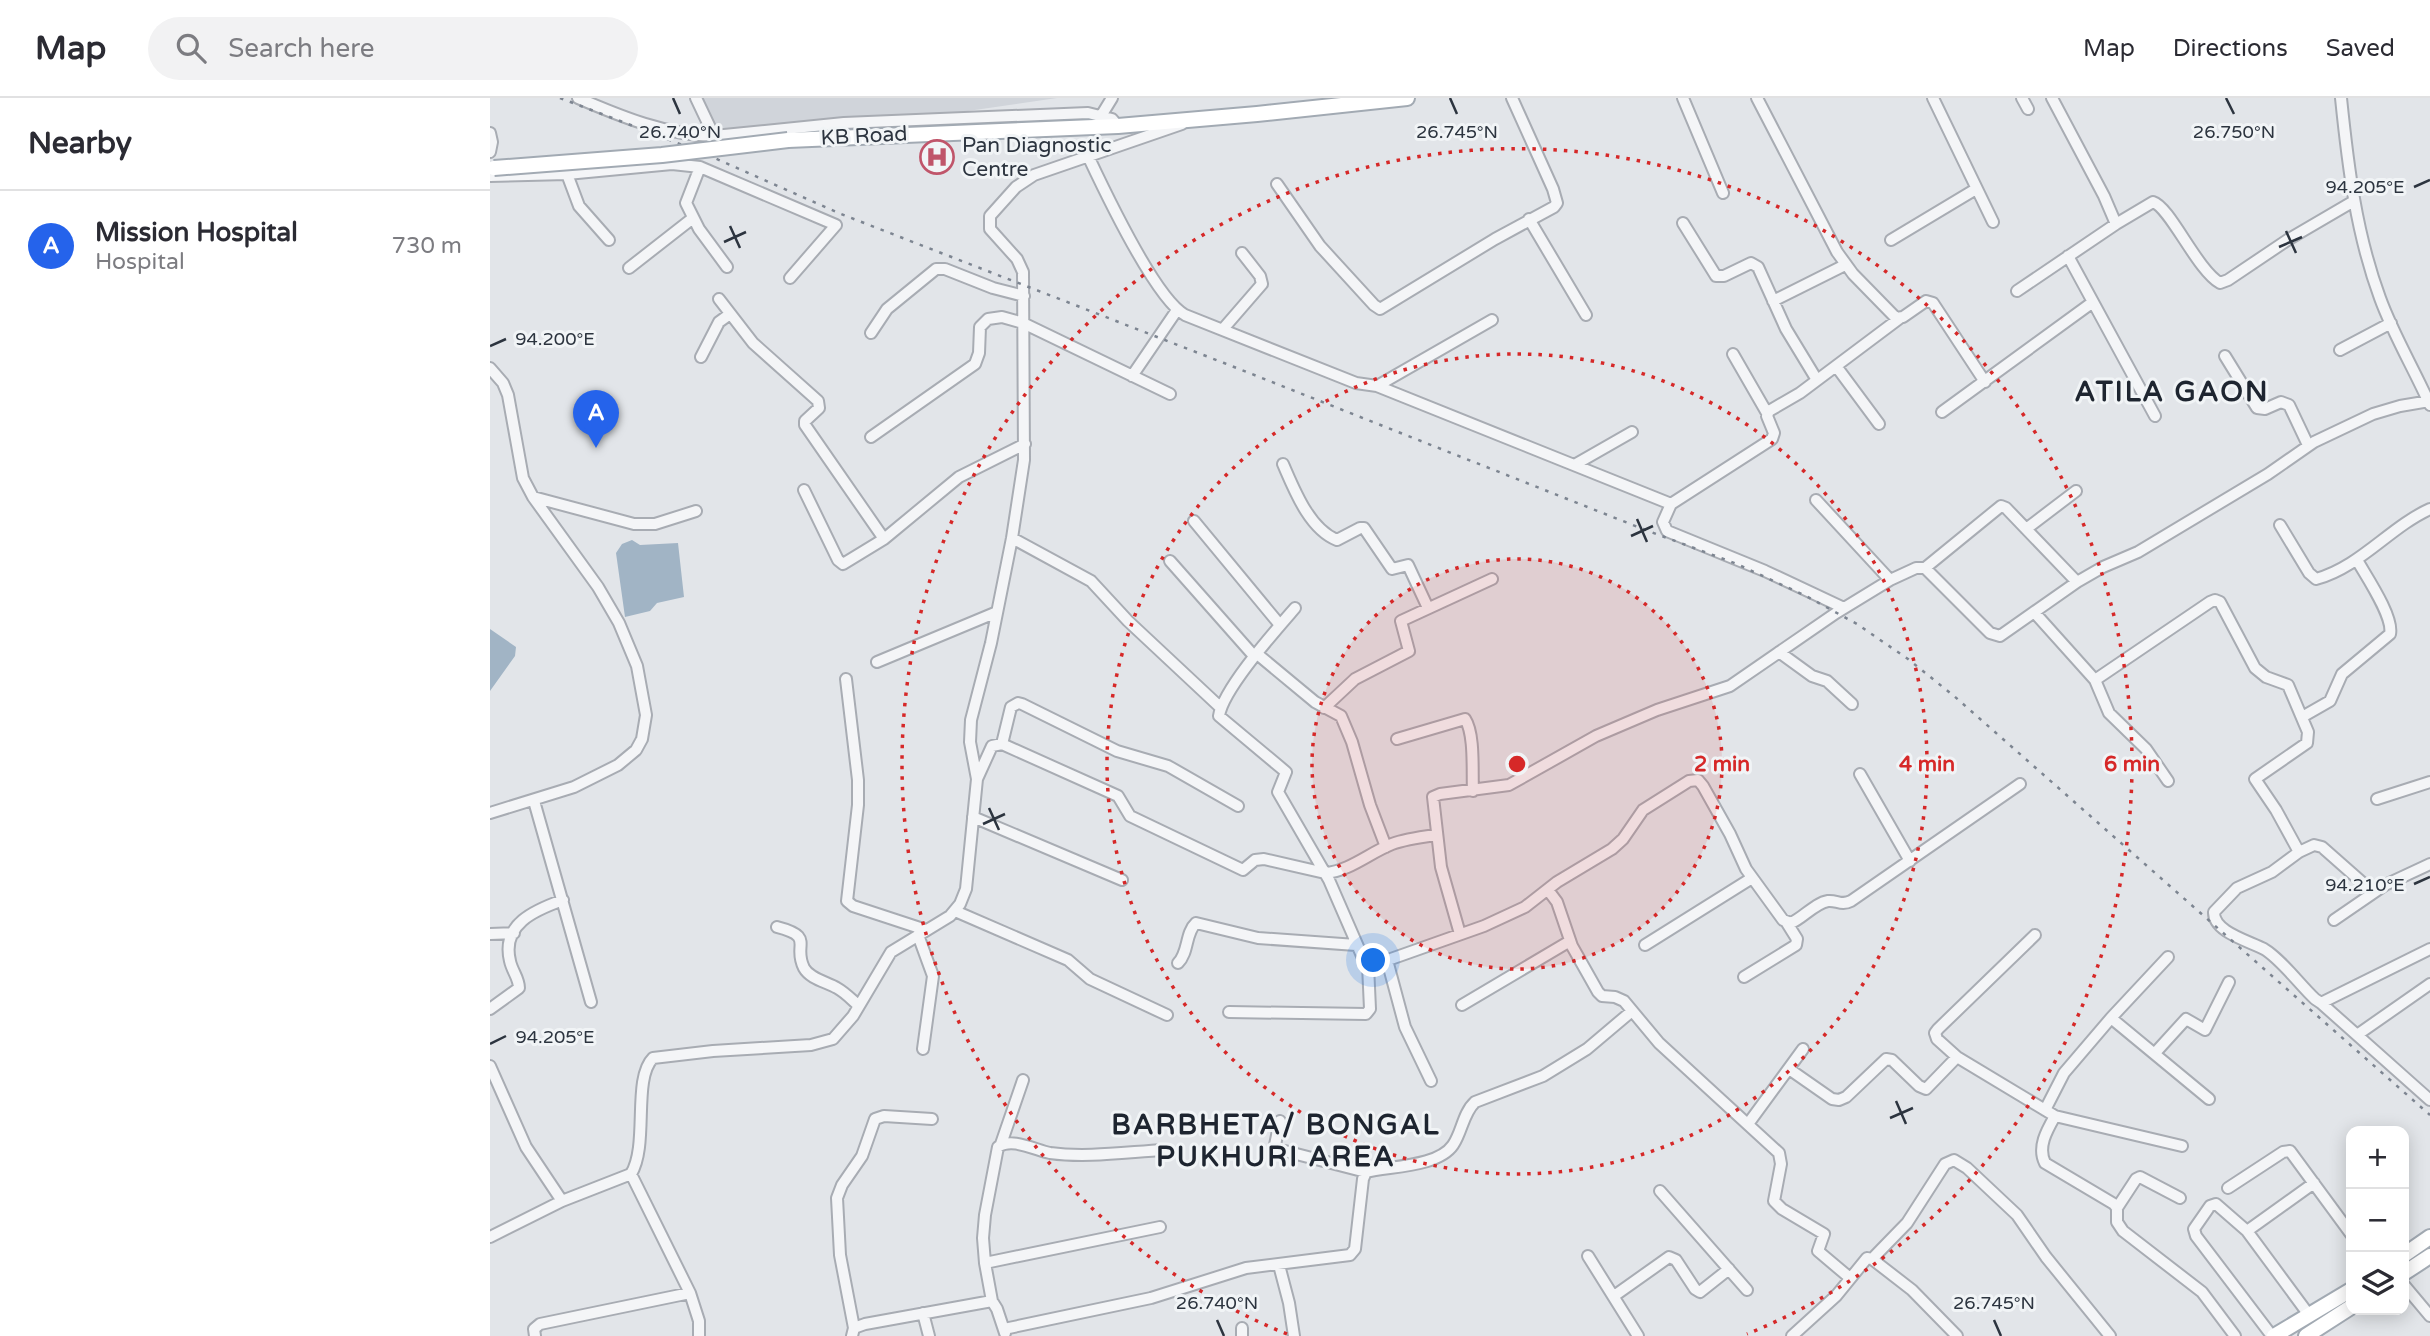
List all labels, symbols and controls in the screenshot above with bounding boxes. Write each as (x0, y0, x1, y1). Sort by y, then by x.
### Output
search box (148, 17, 638, 80)
text: Map (35, 29, 106, 68)
icon: search (172, 29, 210, 67)
text: Search here (228, 33, 374, 64)
text: Map (2083, 34, 2135, 63)
text: Directions (2173, 34, 2288, 63)
text: Saved (2326, 34, 2395, 63)
text: 26.740°N (639, 121, 721, 143)
street label: KB Road (820, 121, 908, 151)
text: 26.745°N (1416, 121, 1498, 143)
text: 26.750°N (2193, 121, 2275, 143)
text: Nearby (28, 125, 132, 162)
place label: Pan Diagnostic Centre (962, 133, 1111, 182)
hospital icon: Pan Diagnostic Centre (918, 138, 956, 176)
text: 94.205°E (2325, 176, 2405, 198)
text: Mission Hospital (95, 217, 298, 248)
text: A (42, 232, 60, 260)
text: 730 m (392, 232, 462, 260)
text: Hospital (95, 248, 185, 276)
text: 94.200°E (515, 328, 595, 350)
district label: ATILA GAON (2075, 375, 2269, 409)
pin: A (573, 390, 619, 448)
centre of rings (1505, 752, 1529, 776)
text: 2 min (1694, 752, 1750, 777)
text: 4 min (1899, 752, 1955, 777)
text: 6 min (2104, 752, 2160, 777)
text: 94.210°E (2325, 874, 2405, 896)
your location (1356, 943, 1390, 977)
text: 94.205°E (515, 1026, 595, 1048)
district label: BARBHETA/ BONGAL PUKHURI AREA (1111, 1108, 1441, 1174)
map controls (2346, 1126, 2409, 1315)
button: + (2346, 1126, 2409, 1189)
button: − (2346, 1189, 2409, 1252)
button: layers (2346, 1252, 2409, 1315)
text: 26.740°N (1176, 1292, 1258, 1314)
text: 26.745°N (1953, 1292, 2035, 1314)

